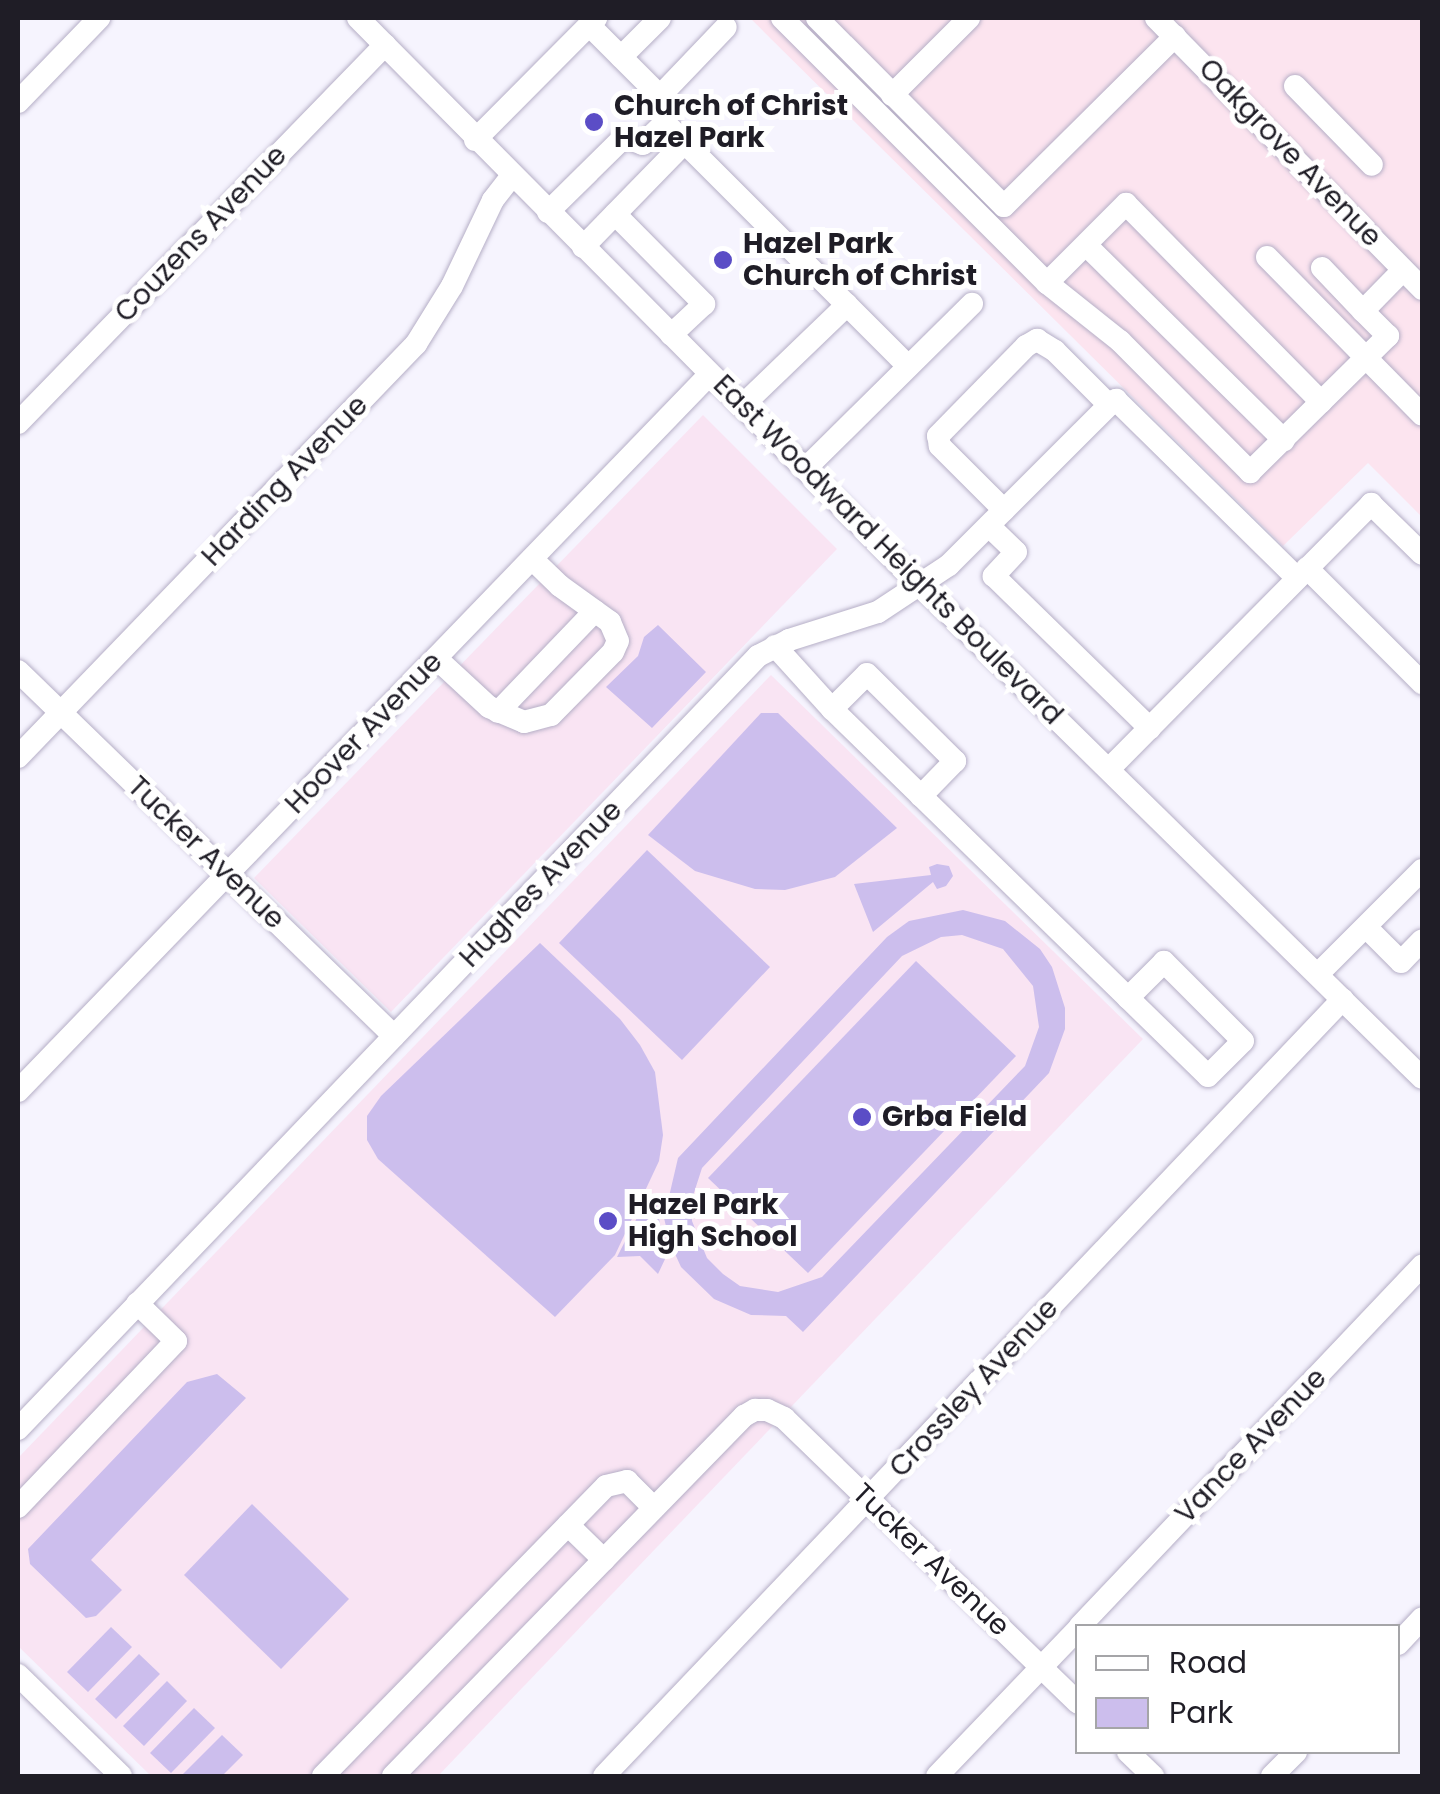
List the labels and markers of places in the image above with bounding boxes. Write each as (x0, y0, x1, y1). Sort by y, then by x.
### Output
place label: Church of Christ Hazel Park (614, 89, 848, 155)
marker: Church of Christ Hazel Park (583, 111, 605, 133)
place label: Hazel Park Church of Christ (743, 227, 977, 293)
marker: Hazel Park Church of Christ (712, 249, 734, 271)
place label: Grba Field (882, 1100, 1027, 1134)
marker: Grba Field (851, 1106, 873, 1128)
place label: Hazel Park High School (628, 1188, 798, 1254)
marker: Hazel Park High School (597, 1210, 619, 1232)

